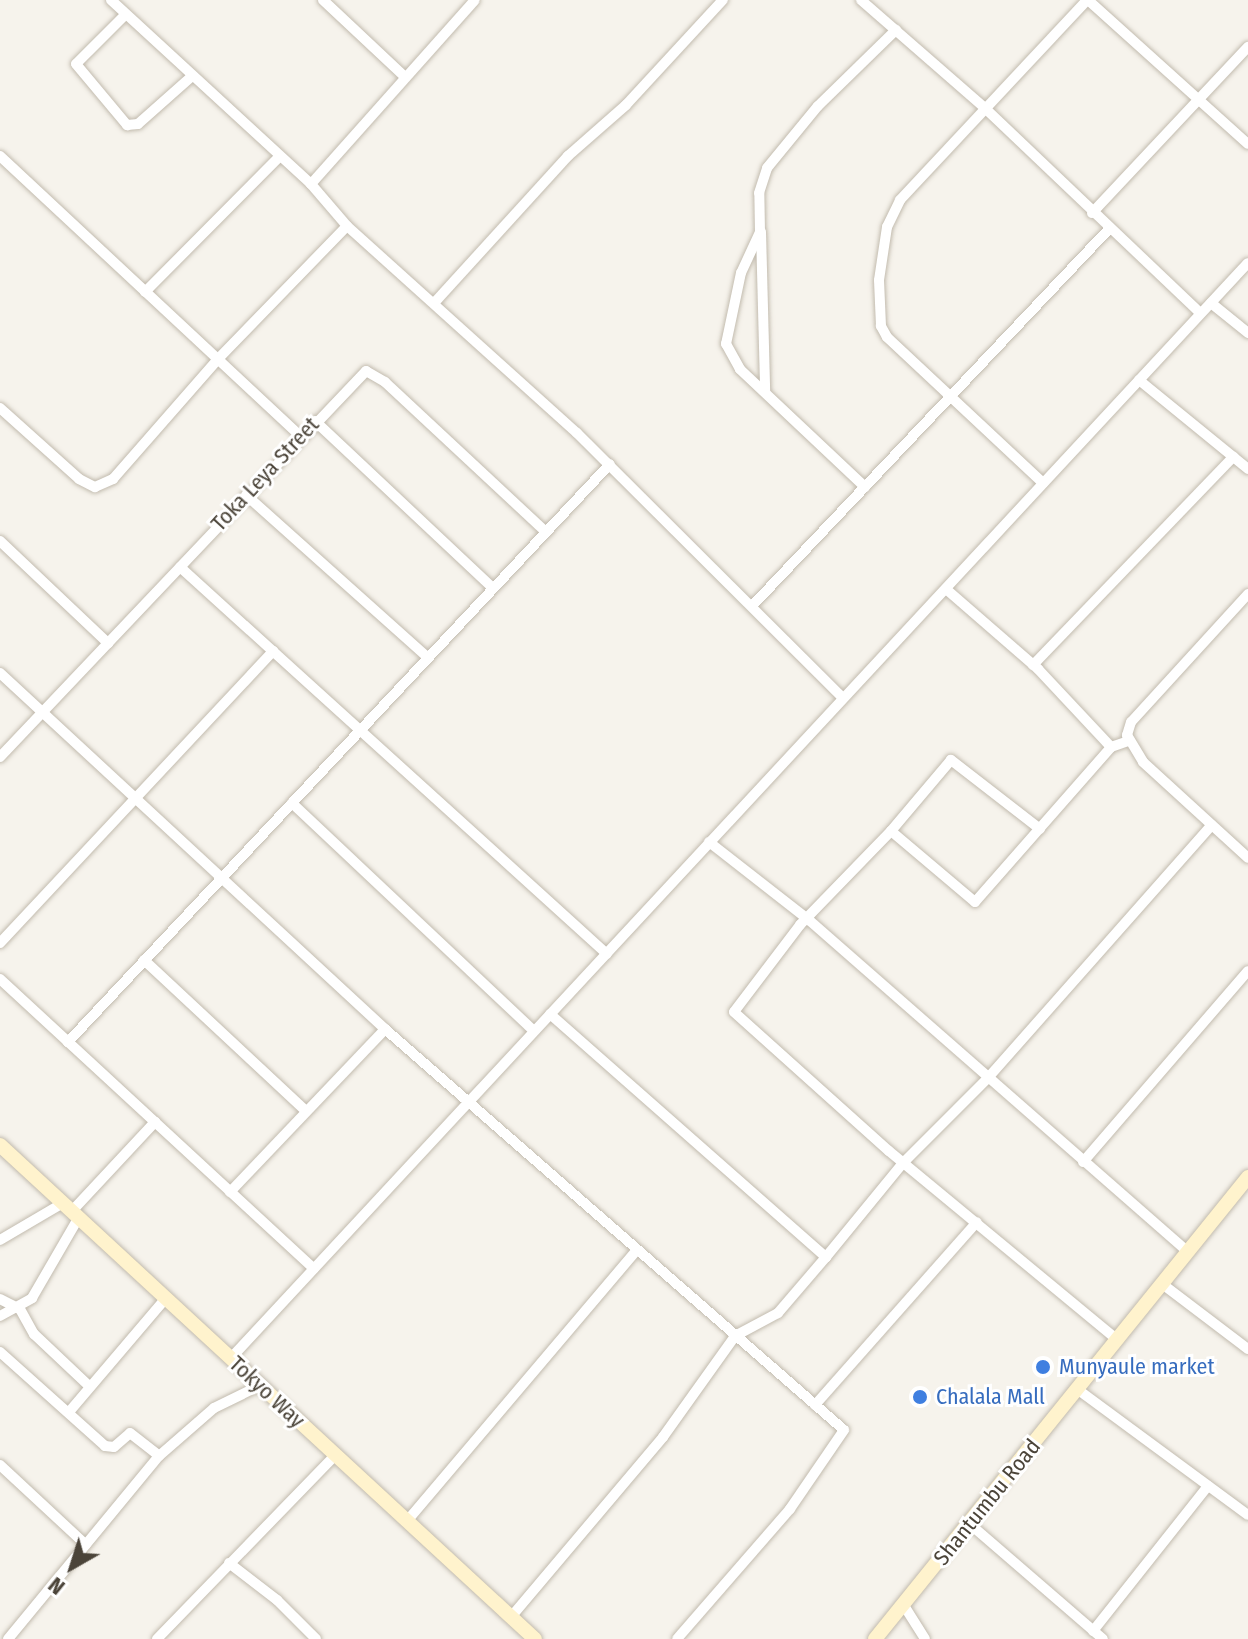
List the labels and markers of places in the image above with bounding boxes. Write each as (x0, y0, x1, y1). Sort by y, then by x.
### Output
place label: Munyaule market (1059, 1354, 1215, 1380)
marker: Munyaule market (1034, 1358, 1052, 1376)
place label: Chalala Mall (936, 1384, 1045, 1410)
marker: Chalala Mall (911, 1388, 929, 1406)

